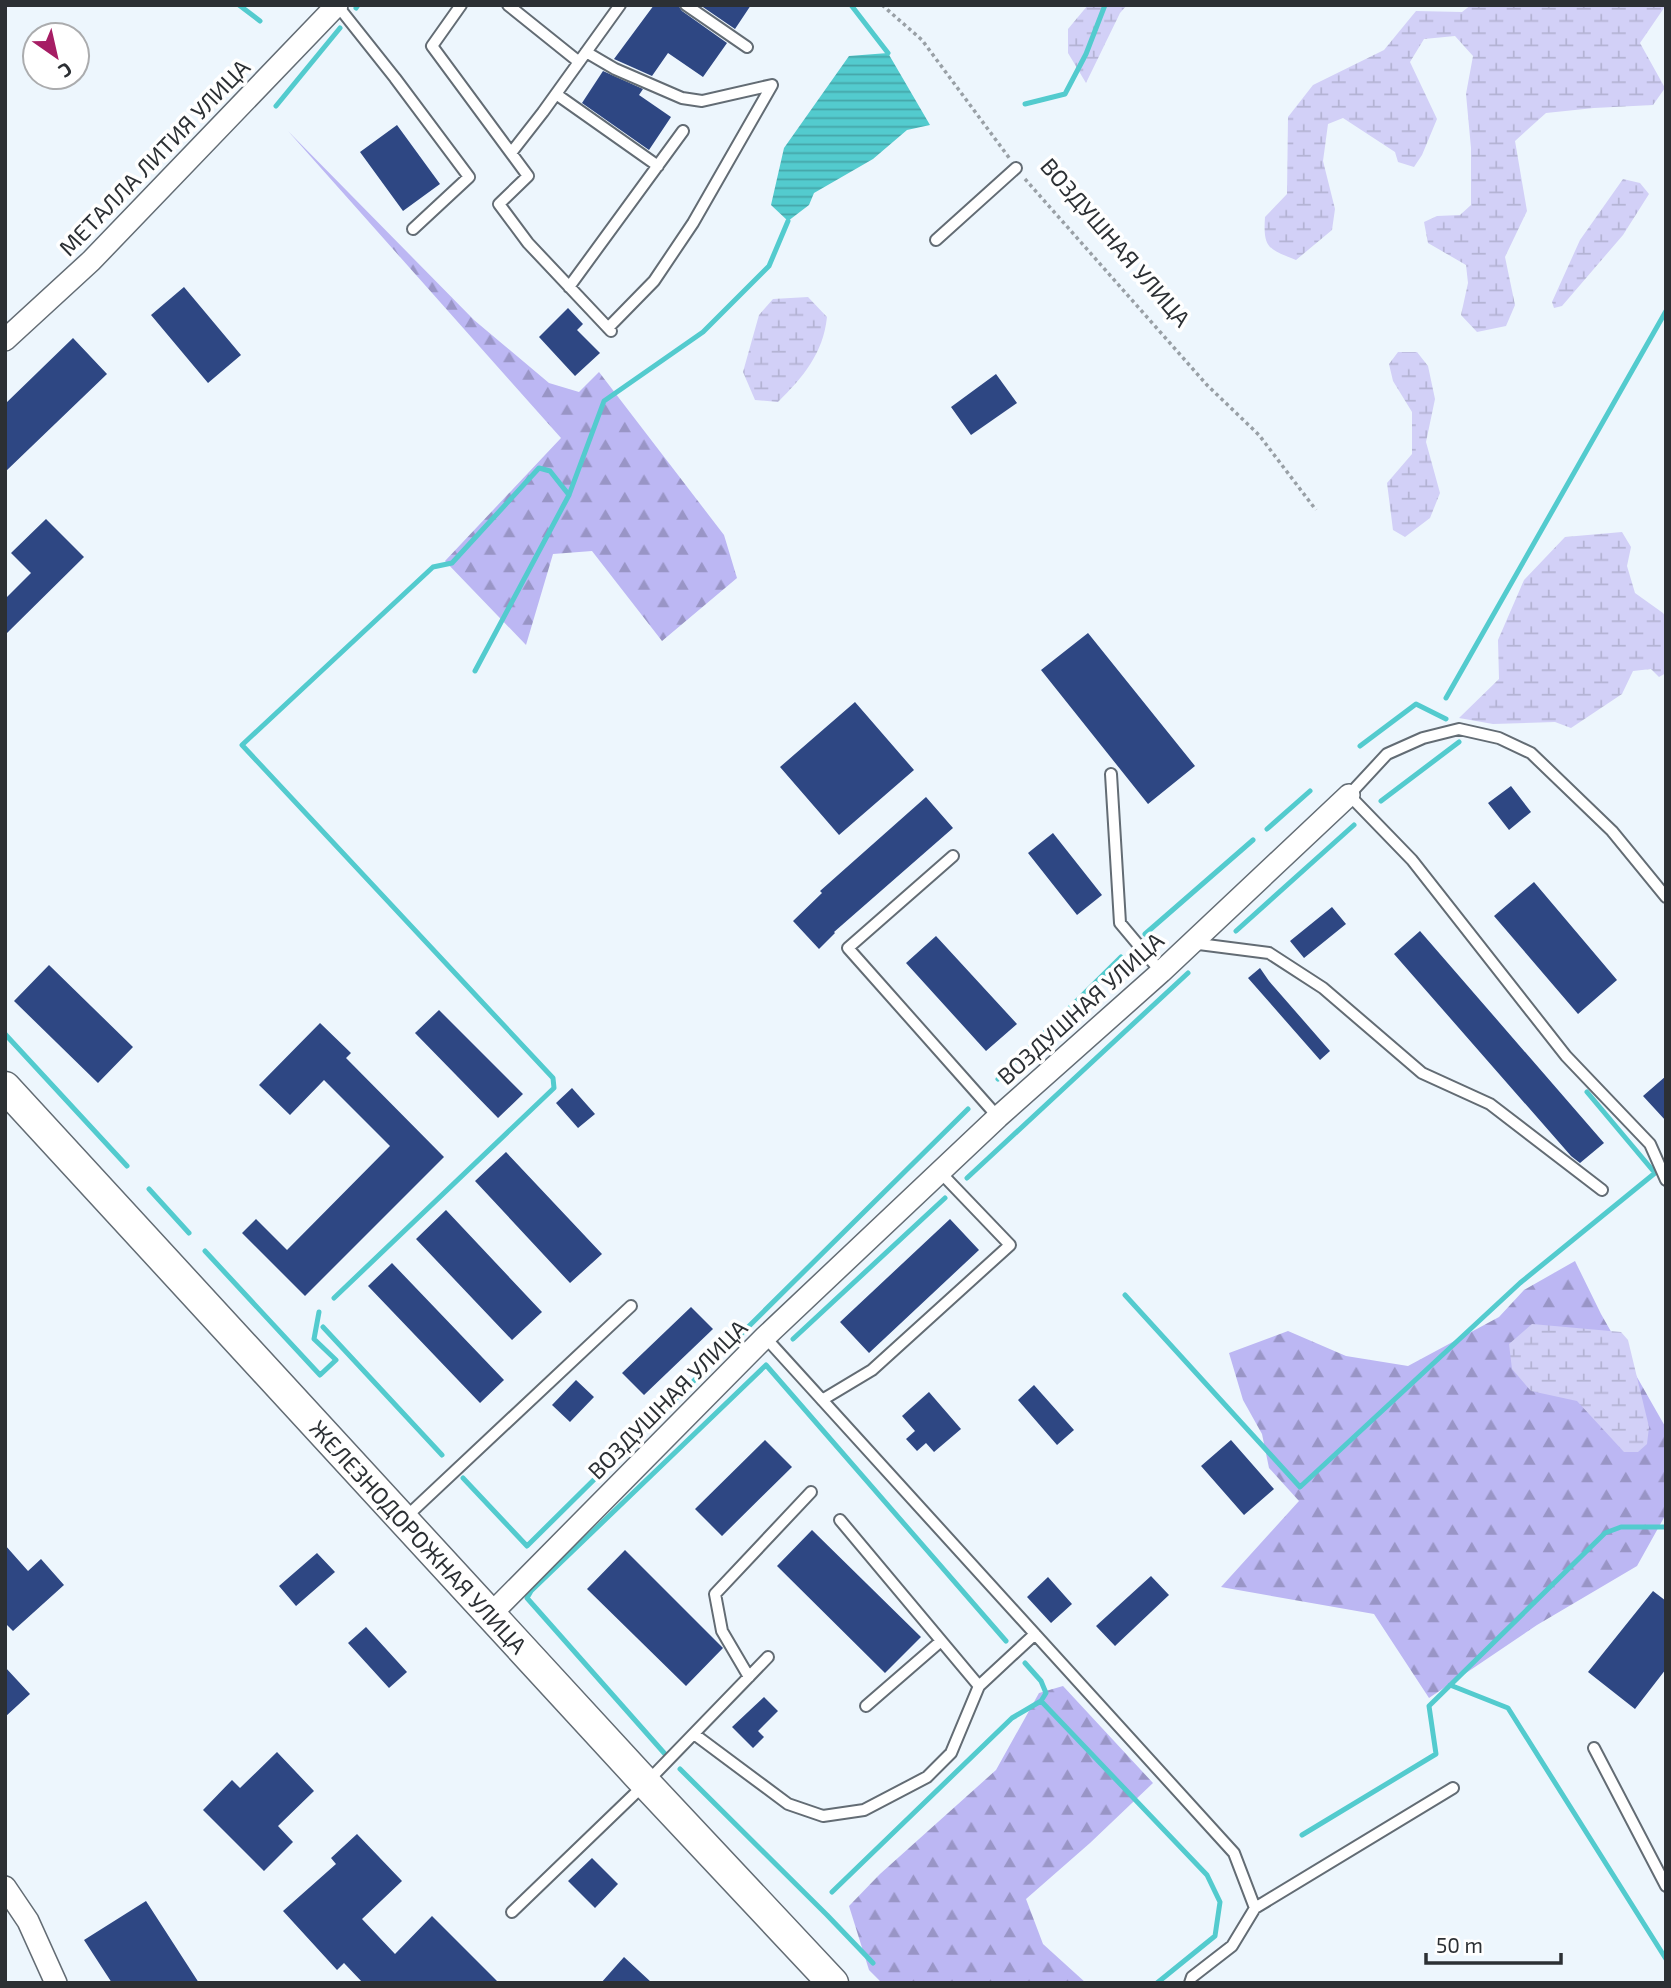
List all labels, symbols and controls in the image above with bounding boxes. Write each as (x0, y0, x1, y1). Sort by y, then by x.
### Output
north arrow (21, 21, 91, 91)
street label: МЕТАЛЛА ЛИТИЯ УЛИЦА (53, 52, 256, 261)
text: С (55, 58, 77, 83)
street label: ВОЗДУШНАЯ УЛИЦА (1035, 152, 1197, 333)
street label: ВОЗДУШНАЯ УЛИЦА (991, 925, 1169, 1090)
street label: ВОЗДУШНАЯ УЛИЦА (581, 1313, 753, 1485)
street label: ЖЕЛЕЗНОДОРОЖНАЯ УЛИЦА (304, 1414, 534, 1660)
scale bar (1426, 1922, 1561, 1966)
text: 50 m (1436, 1932, 1483, 1957)

